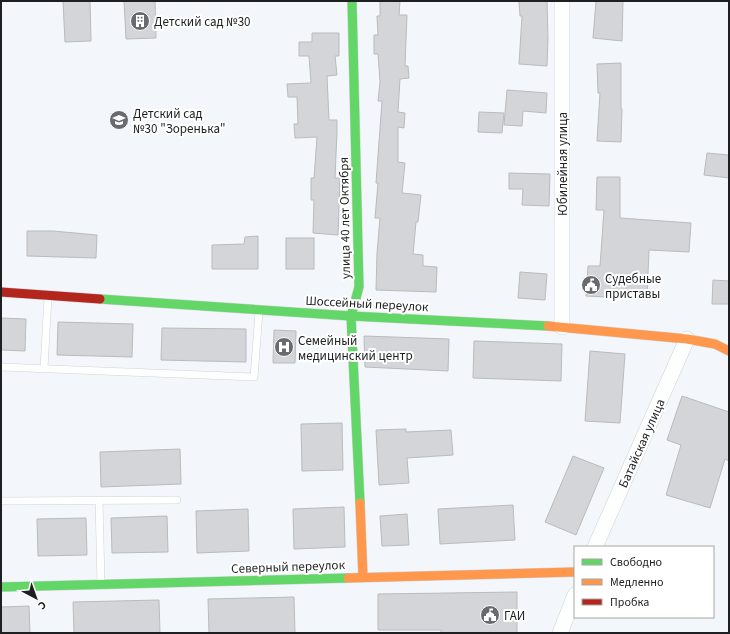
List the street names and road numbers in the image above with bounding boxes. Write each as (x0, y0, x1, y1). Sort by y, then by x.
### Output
street label: Юбилейная улица (554, 112, 572, 216)
street label: улица 40 лет Октября (335, 157, 355, 279)
street label: Шоссейный переулок (305, 292, 430, 316)
street label: Батайская улица (614, 396, 670, 491)
street label: Северный переулок (231, 556, 346, 578)

